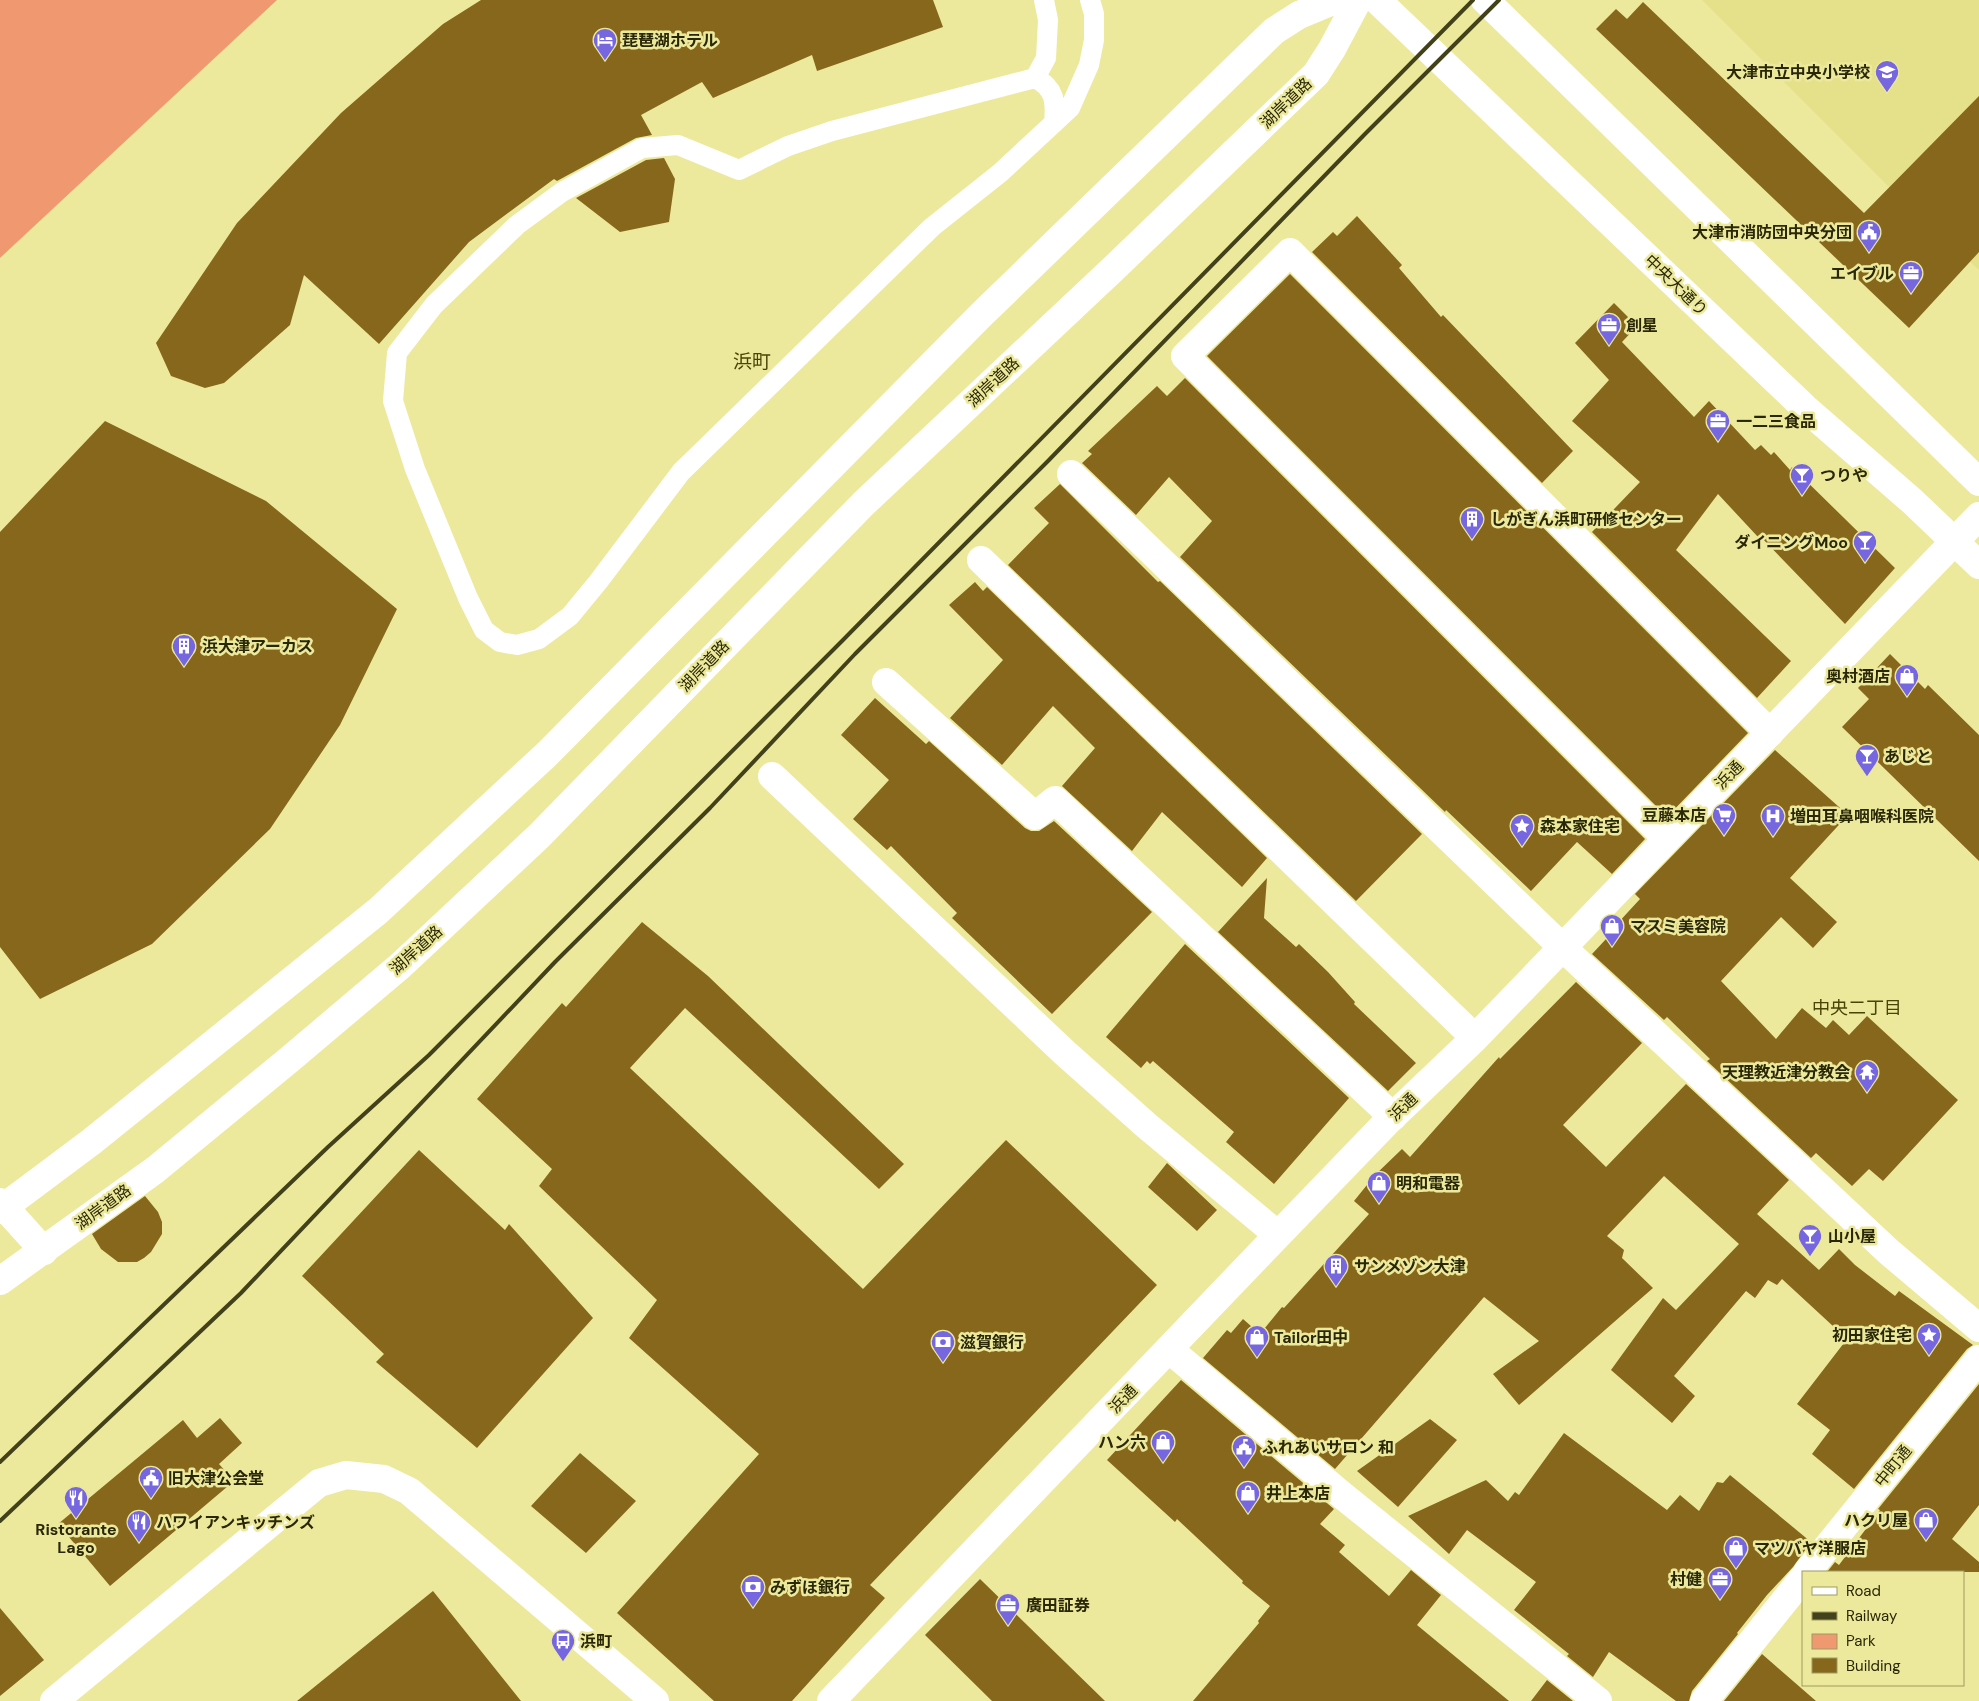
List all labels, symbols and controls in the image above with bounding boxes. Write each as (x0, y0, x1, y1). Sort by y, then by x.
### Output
hotel icon: 琵琶湖ホテル (592, 27, 618, 61)
place label: 琵琶湖ホテル (622, 30, 718, 51)
school or university icon: 大津市立中央小学校 (1874, 59, 1900, 93)
place label: 大津市立中央小学校 (1726, 62, 1870, 83)
street label: 湖岸道路 (1256, 73, 1316, 133)
public building icon: 大津市消防団中央分団 (1856, 219, 1882, 253)
place label: 大津市消防団中央分団 (1692, 222, 1852, 243)
street label: 中央大通り (1640, 250, 1712, 320)
office icon: エイブル (1898, 260, 1924, 294)
place label: エイブル (1830, 263, 1894, 284)
office icon: 創星 (1596, 312, 1622, 346)
place label: 創星 (1626, 315, 1658, 336)
district label: 浜町 (733, 349, 771, 374)
street label: 湖岸道路 (962, 352, 1024, 412)
office icon: 一二三食品 (1705, 408, 1731, 442)
place label: 一二三食品 (1736, 411, 1816, 432)
bar icon: つりや (1789, 462, 1815, 496)
place label: つりや (1820, 465, 1868, 486)
building icon: しがぎん浜町研修センター (1459, 506, 1485, 540)
place label: しがぎん浜町研修センター (1490, 509, 1682, 530)
bar icon: ダイニングMoo (1852, 529, 1878, 563)
place label: ダイニングMoo (1734, 532, 1848, 553)
building icon: 浜大津アーカス (171, 633, 197, 667)
place label: 浜大津アーカス (202, 636, 313, 657)
street label: 湖岸道路 (674, 636, 734, 696)
shop icon: 奥村酒店 (1894, 663, 1920, 697)
place label: 奥村酒店 (1826, 666, 1890, 687)
bar icon: あじと (1854, 743, 1880, 777)
place label: あじと (1884, 746, 1932, 767)
street label: 浜通 (1710, 756, 1748, 794)
supermarket icon: 豆藤本店 (1711, 802, 1737, 836)
hospital icon: 増田耳鼻咽喉科医院 (1760, 803, 1786, 837)
place label: 豆藤本店 (1642, 805, 1706, 826)
place label: 増田耳鼻咽喉科医院 (1790, 806, 1934, 827)
place icon: 森本家住宅 (1509, 813, 1535, 847)
place label: 森本家住宅 (1540, 816, 1620, 837)
shop icon: マスミ美容院 (1599, 913, 1625, 947)
place label: マスミ美容院 (1630, 916, 1726, 937)
street label: 湖岸道路 (385, 921, 447, 979)
district label: 中央二丁目 (1812, 996, 1902, 1020)
temple icon: 天理教近津分教会 (1854, 1059, 1880, 1093)
place label: 天理教近津分教会 (1722, 1062, 1850, 1083)
street label: 浜通 (1384, 1088, 1422, 1126)
shop icon: 明和電器 (1366, 1170, 1392, 1204)
place label: 明和電器 (1396, 1173, 1461, 1194)
street label: 湖岸道路 (71, 1180, 135, 1234)
bar icon: 山小屋 (1797, 1223, 1823, 1257)
place label: 山小屋 (1828, 1226, 1876, 1247)
building icon: サンメゾン大津 (1323, 1253, 1349, 1287)
place label: サンメゾン大津 (1354, 1256, 1466, 1277)
place icon: 初田家住宅 (1916, 1322, 1942, 1356)
shop icon: Tailor田中 (1244, 1324, 1270, 1358)
place label: 初田家住宅 (1832, 1325, 1912, 1346)
place label: Tailor田中 (1274, 1327, 1349, 1348)
bank icon: 滋賀銀行 (930, 1329, 956, 1363)
place label: 滋賀銀行 (960, 1332, 1024, 1353)
street label: 浜通 (1104, 1380, 1142, 1418)
shop icon: ハン六 (1150, 1429, 1176, 1463)
place label: ハン六 (1098, 1432, 1146, 1453)
public building icon: ふれあいサロン 和 (1231, 1434, 1257, 1468)
place label: ふれあいサロン 和 (1262, 1437, 1394, 1458)
street label: 中町通 (1870, 1441, 1916, 1491)
public building icon: 旧大津公会堂 (138, 1465, 164, 1499)
place label: 旧大津公会堂 (168, 1468, 264, 1489)
shop icon: 井上本店 (1235, 1480, 1261, 1514)
place label: 井上本店 (1266, 1483, 1330, 1504)
restaurant icon: Ristorante Lago (63, 1485, 89, 1519)
shop icon: ハクリ屋 (1913, 1507, 1939, 1541)
restaurant icon: ハワイアンキッチンズ (126, 1509, 152, 1543)
place label: ハクリ屋 (1844, 1510, 1908, 1531)
place label: ハワイアンキッチンズ (156, 1512, 315, 1533)
place label: Ristorante Lago (35, 1519, 117, 1558)
shop icon: マツバヤ洋服店 (1723, 1535, 1749, 1569)
place label: マツバヤ洋服店 (1754, 1538, 1866, 1559)
office icon: 村健 (1707, 1566, 1733, 1600)
place label: 村健 (1670, 1569, 1702, 1590)
legend (1802, 1571, 1964, 1686)
bank icon: みずほ銀行 (740, 1574, 766, 1608)
place label: みずほ銀行 (770, 1577, 850, 1598)
text: Road (1846, 1581, 1881, 1601)
office icon: 廣田証券 (995, 1592, 1021, 1626)
place label: 廣田証券 (1026, 1595, 1090, 1616)
text: Railway (1846, 1606, 1898, 1626)
bus stop icon: 浜町 (550, 1628, 576, 1662)
place label: 浜町 (580, 1631, 612, 1652)
text: Park (1846, 1631, 1876, 1651)
text: Building (1846, 1656, 1901, 1676)

